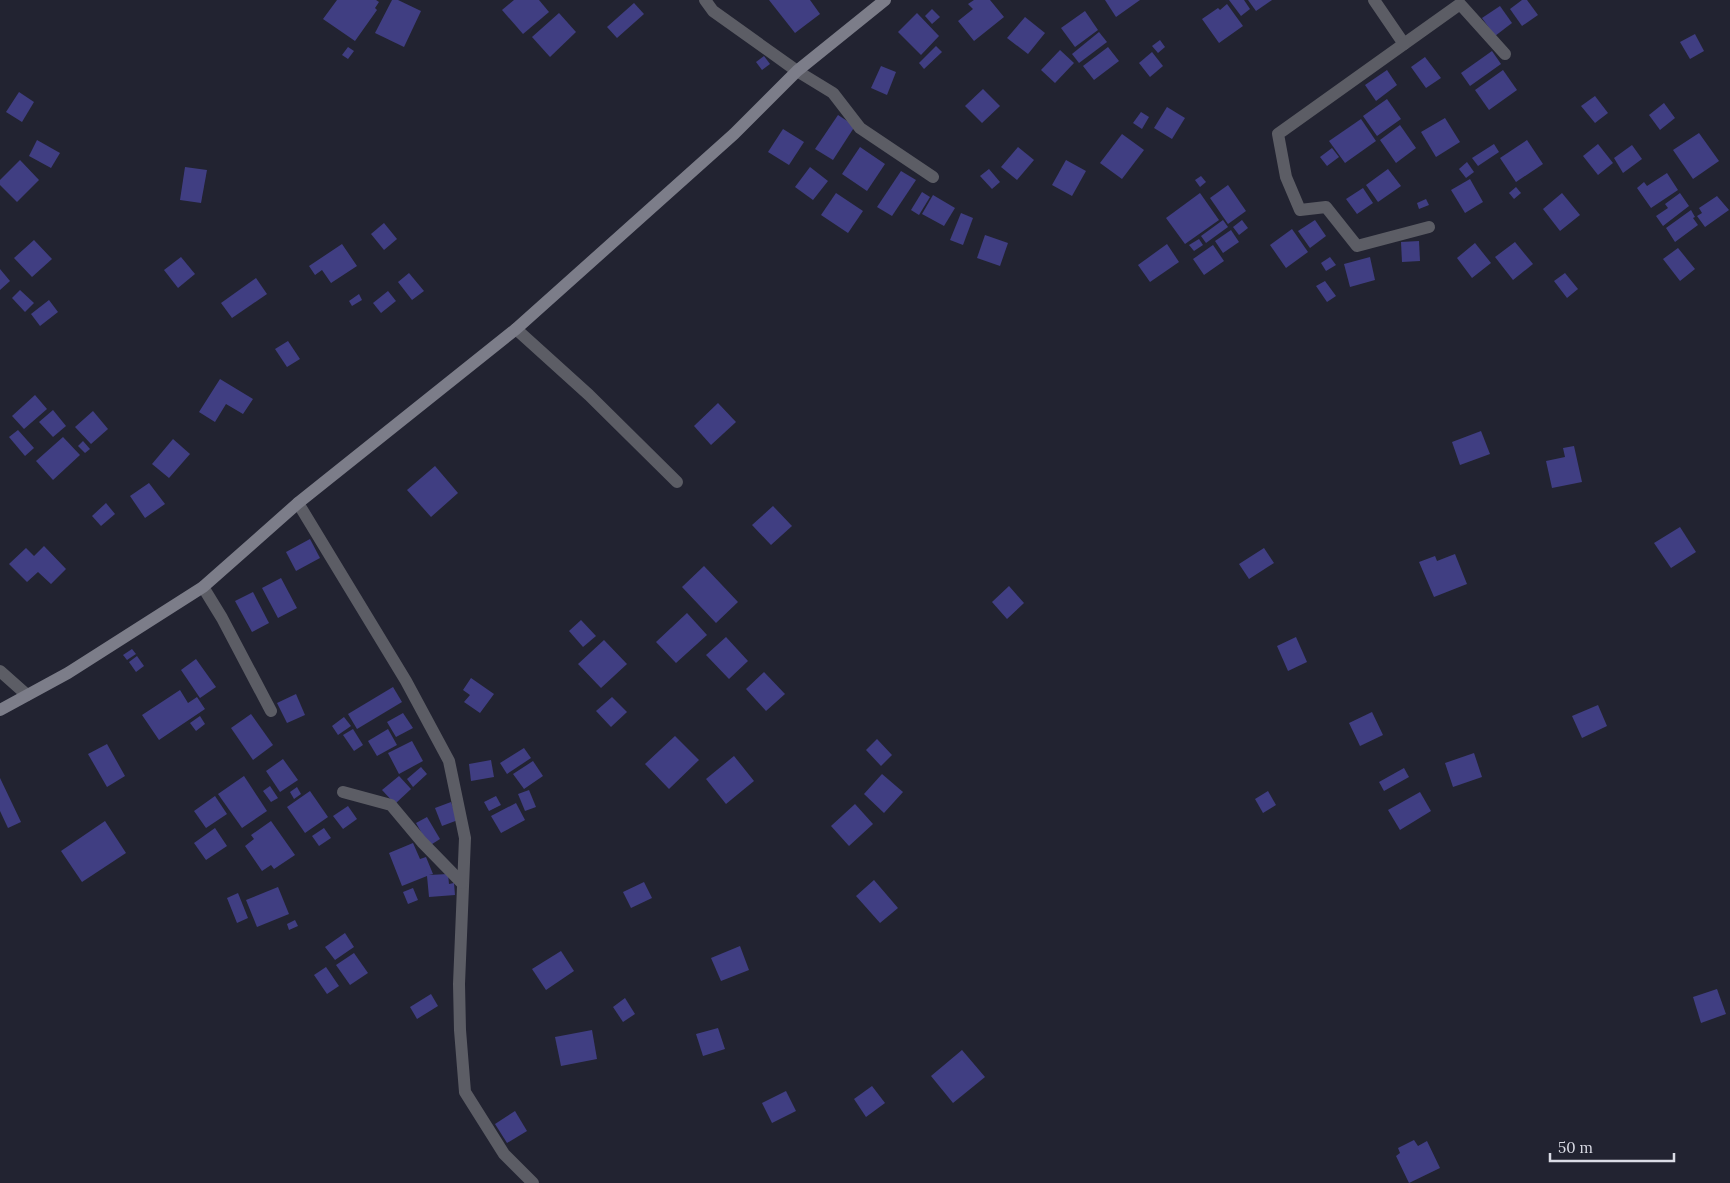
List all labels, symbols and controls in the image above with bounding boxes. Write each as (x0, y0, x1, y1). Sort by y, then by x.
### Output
scale bar (1550, 1130, 1674, 1162)
text: 50 m (1558, 1138, 1593, 1157)

